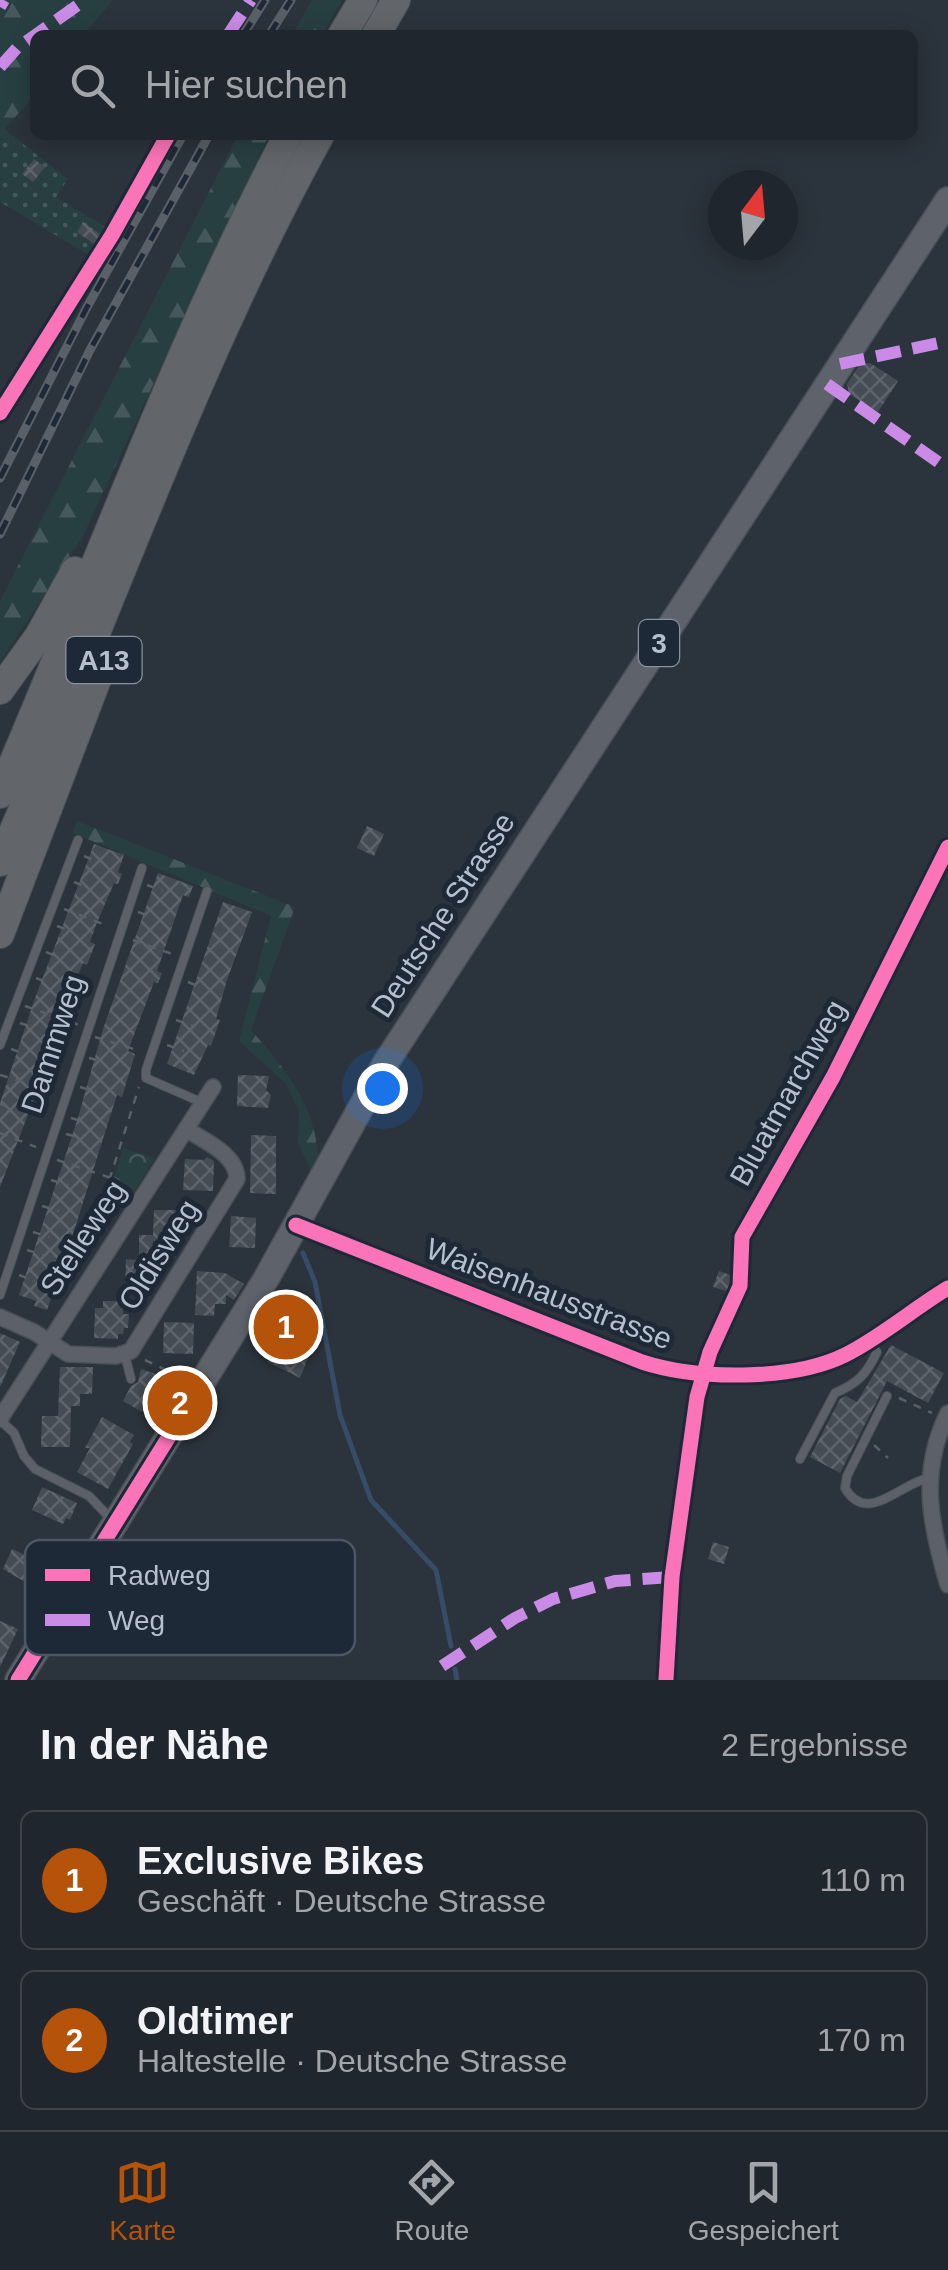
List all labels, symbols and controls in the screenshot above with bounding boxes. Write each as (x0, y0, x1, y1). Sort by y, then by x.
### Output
search box (30, 30, 918, 140)
icon: search (65, 58, 120, 113)
text: Hier suchen (145, 64, 348, 106)
north arrow (708, 170, 798, 260)
road number: 3 (639, 620, 679, 666)
road number: A13 (66, 637, 142, 683)
street label: Deutsche Strasse (364, 806, 521, 1023)
street label: Dammweg (15, 971, 90, 1117)
street label: Bluatmarchweg (723, 994, 852, 1191)
your location (357, 1063, 408, 1114)
street label: Stelleweg (33, 1174, 132, 1301)
street label: Oldisweg (112, 1194, 205, 1316)
street label: Waisenhausstrasse (422, 1231, 677, 1356)
pin: 1 (254, 1290, 318, 1364)
pin: 2 (148, 1366, 212, 1440)
legend (25, 1540, 355, 1655)
text: Radweg (108, 1560, 211, 1591)
text: Weg (108, 1605, 165, 1636)
text: In der Nähe (40, 1721, 269, 1768)
text: 2 Ergebnisse (721, 1727, 908, 1763)
text: Exclusive Bikes (137, 1840, 424, 1882)
text: 1 (66, 1862, 83, 1898)
text: 110 m (819, 1862, 906, 1898)
text: Geschäft · Deutsche Strasse (137, 1883, 546, 1919)
text: Oldtimer (137, 2000, 293, 2042)
text: 2 (66, 2022, 83, 2058)
text: 170 m (817, 2022, 906, 2058)
text: Haltestelle · Deutsche Strasse (137, 2043, 567, 2079)
tab: Karte (109, 2155, 176, 2247)
tab: Route (395, 2155, 469, 2247)
tab: Gespeichert (688, 2155, 839, 2247)

